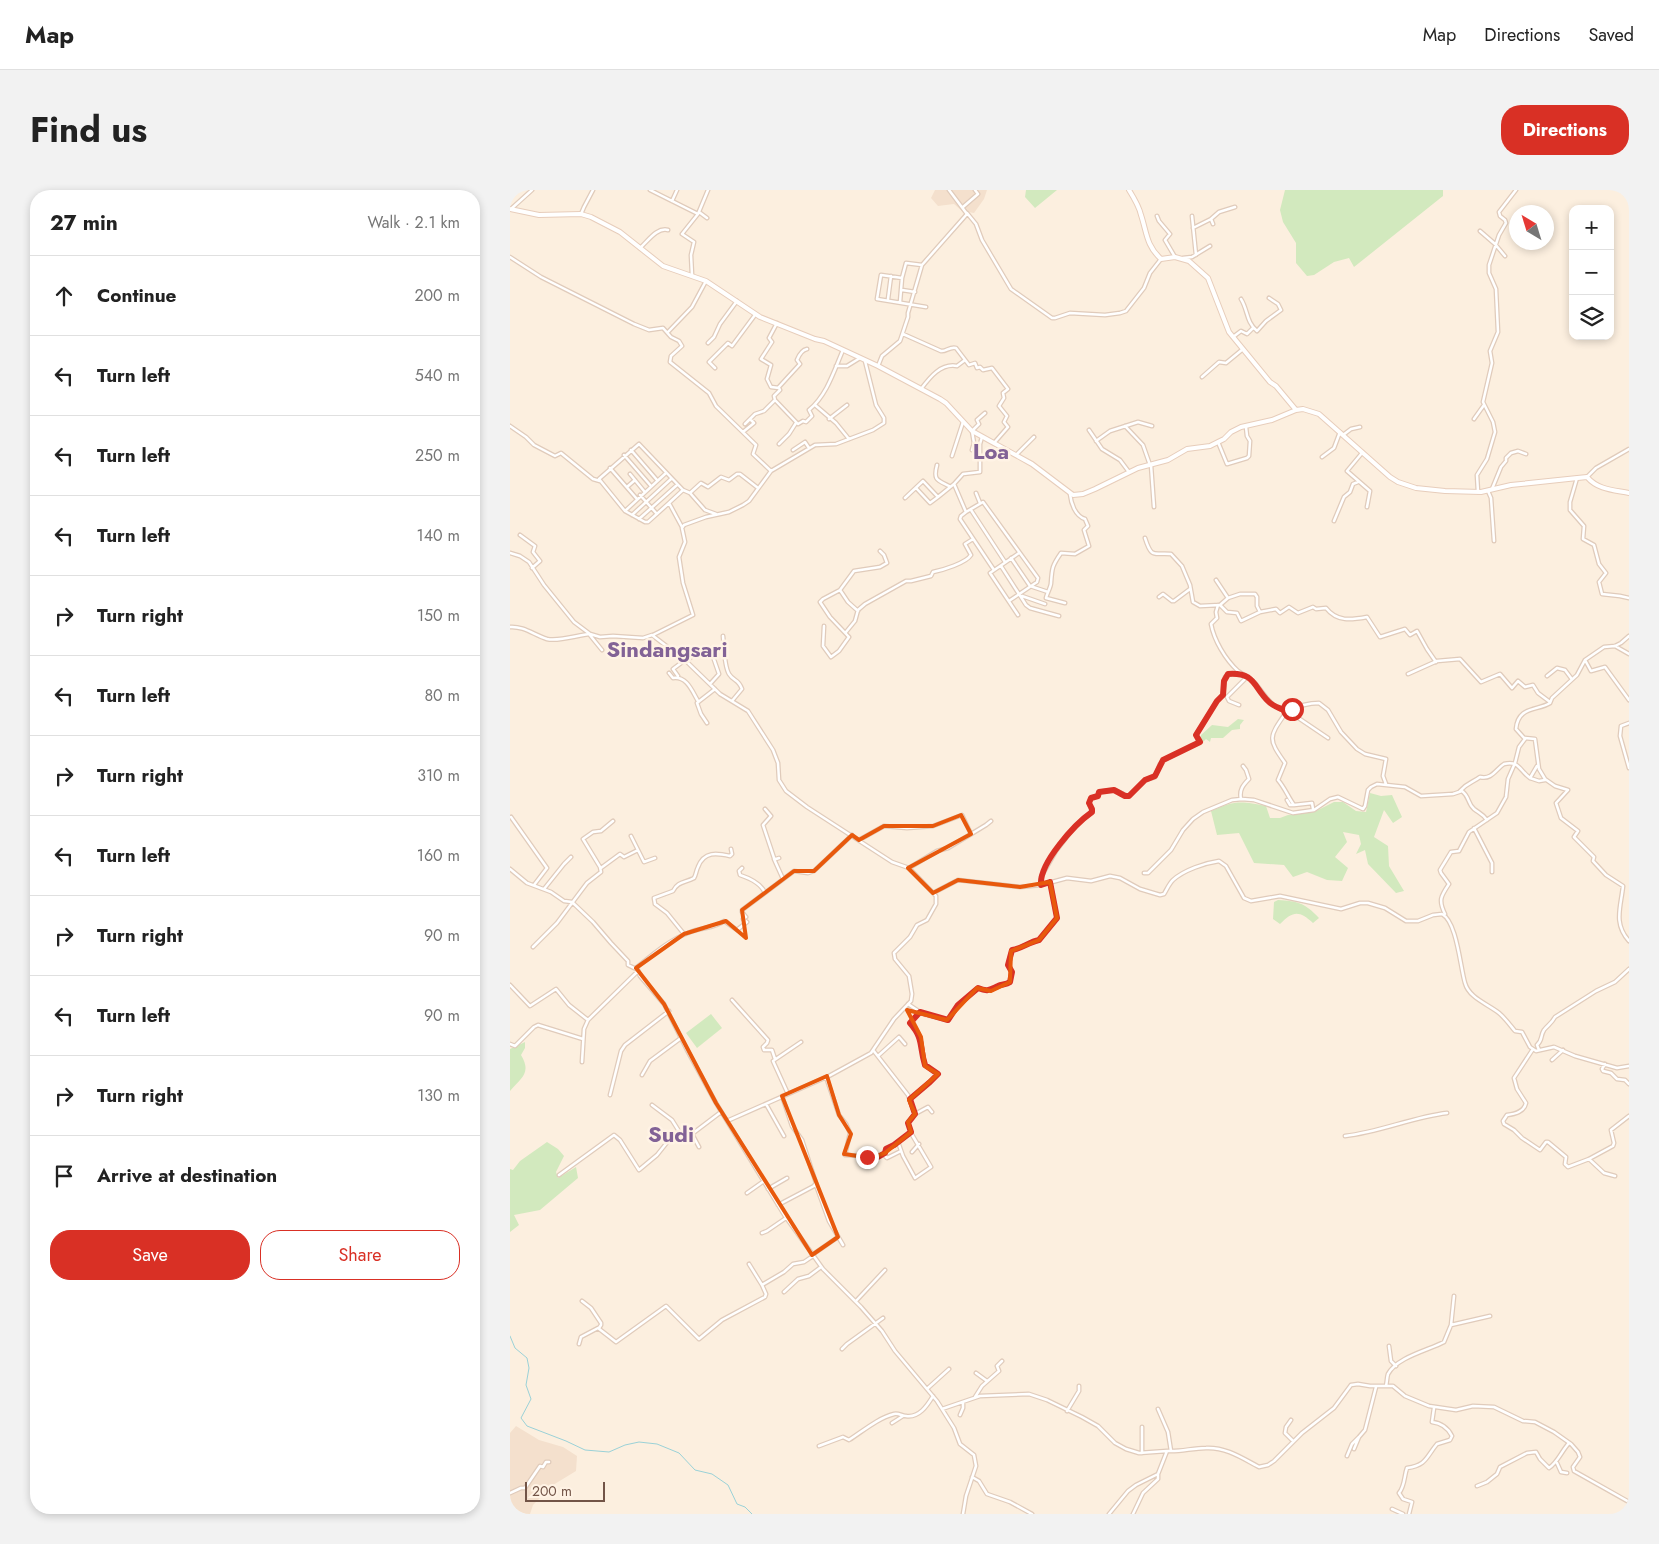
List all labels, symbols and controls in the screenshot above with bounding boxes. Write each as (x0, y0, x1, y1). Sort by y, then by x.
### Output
text: Map (25, 17, 74, 52)
text: Map (1423, 22, 1456, 48)
text: Directions (1484, 22, 1560, 48)
text: Saved (1588, 22, 1634, 48)
text: Find us (30, 105, 147, 155)
button: Directions (1501, 105, 1629, 155)
north arrow (1509, 205, 1554, 250)
map controls (1569, 205, 1614, 340)
button: + (1569, 205, 1614, 250)
text: 27 min (50, 208, 118, 238)
text: Walk · 2.1 km (368, 211, 460, 234)
button: − (1569, 250, 1614, 295)
icon: ahead (50, 282, 78, 310)
text: Continue (97, 282, 176, 309)
text: 200 m (414, 284, 460, 307)
button: layers (1569, 295, 1614, 340)
icon: left (50, 362, 78, 390)
text: Turn left (97, 362, 170, 389)
text: 540 m (415, 364, 460, 387)
district label: Loa (973, 435, 1009, 467)
icon: left (50, 442, 78, 470)
text: Turn left (97, 442, 170, 469)
text: 250 m (415, 444, 460, 467)
icon: left (50, 522, 78, 550)
text: Turn left (97, 522, 170, 549)
text: 140 m (417, 524, 460, 547)
icon: right (50, 602, 78, 630)
text: Turn right (97, 602, 183, 629)
text: 150 m (417, 604, 460, 627)
district label: Sindangsari (607, 633, 727, 665)
icon: left (50, 682, 78, 710)
text: Turn left (97, 682, 170, 709)
text: 80 m (424, 684, 460, 707)
route start (1281, 698, 1304, 721)
icon: right (50, 762, 78, 790)
text: Turn right (97, 762, 183, 789)
text: 310 m (417, 764, 460, 787)
icon: left (50, 842, 78, 870)
text: Turn left (97, 842, 170, 869)
text: 160 m (417, 844, 460, 867)
icon: right (50, 922, 78, 950)
text: Turn right (97, 922, 183, 949)
text: 90 m (424, 924, 460, 947)
icon: left (50, 1002, 78, 1030)
text: Turn left (97, 1002, 170, 1029)
text: 90 m (424, 1004, 460, 1027)
icon: right (50, 1082, 78, 1110)
text: Turn right (97, 1082, 183, 1109)
text: 130 m (417, 1084, 460, 1107)
district label: Sudi (648, 1118, 694, 1150)
route end (856, 1146, 879, 1169)
icon: arrive (50, 1162, 78, 1190)
text: Arrive at destination (97, 1162, 277, 1189)
button: Save (50, 1230, 250, 1280)
button: Share (260, 1230, 460, 1280)
scale bar (525, 1479, 605, 1502)
text: 200 m (532, 1481, 572, 1501)

